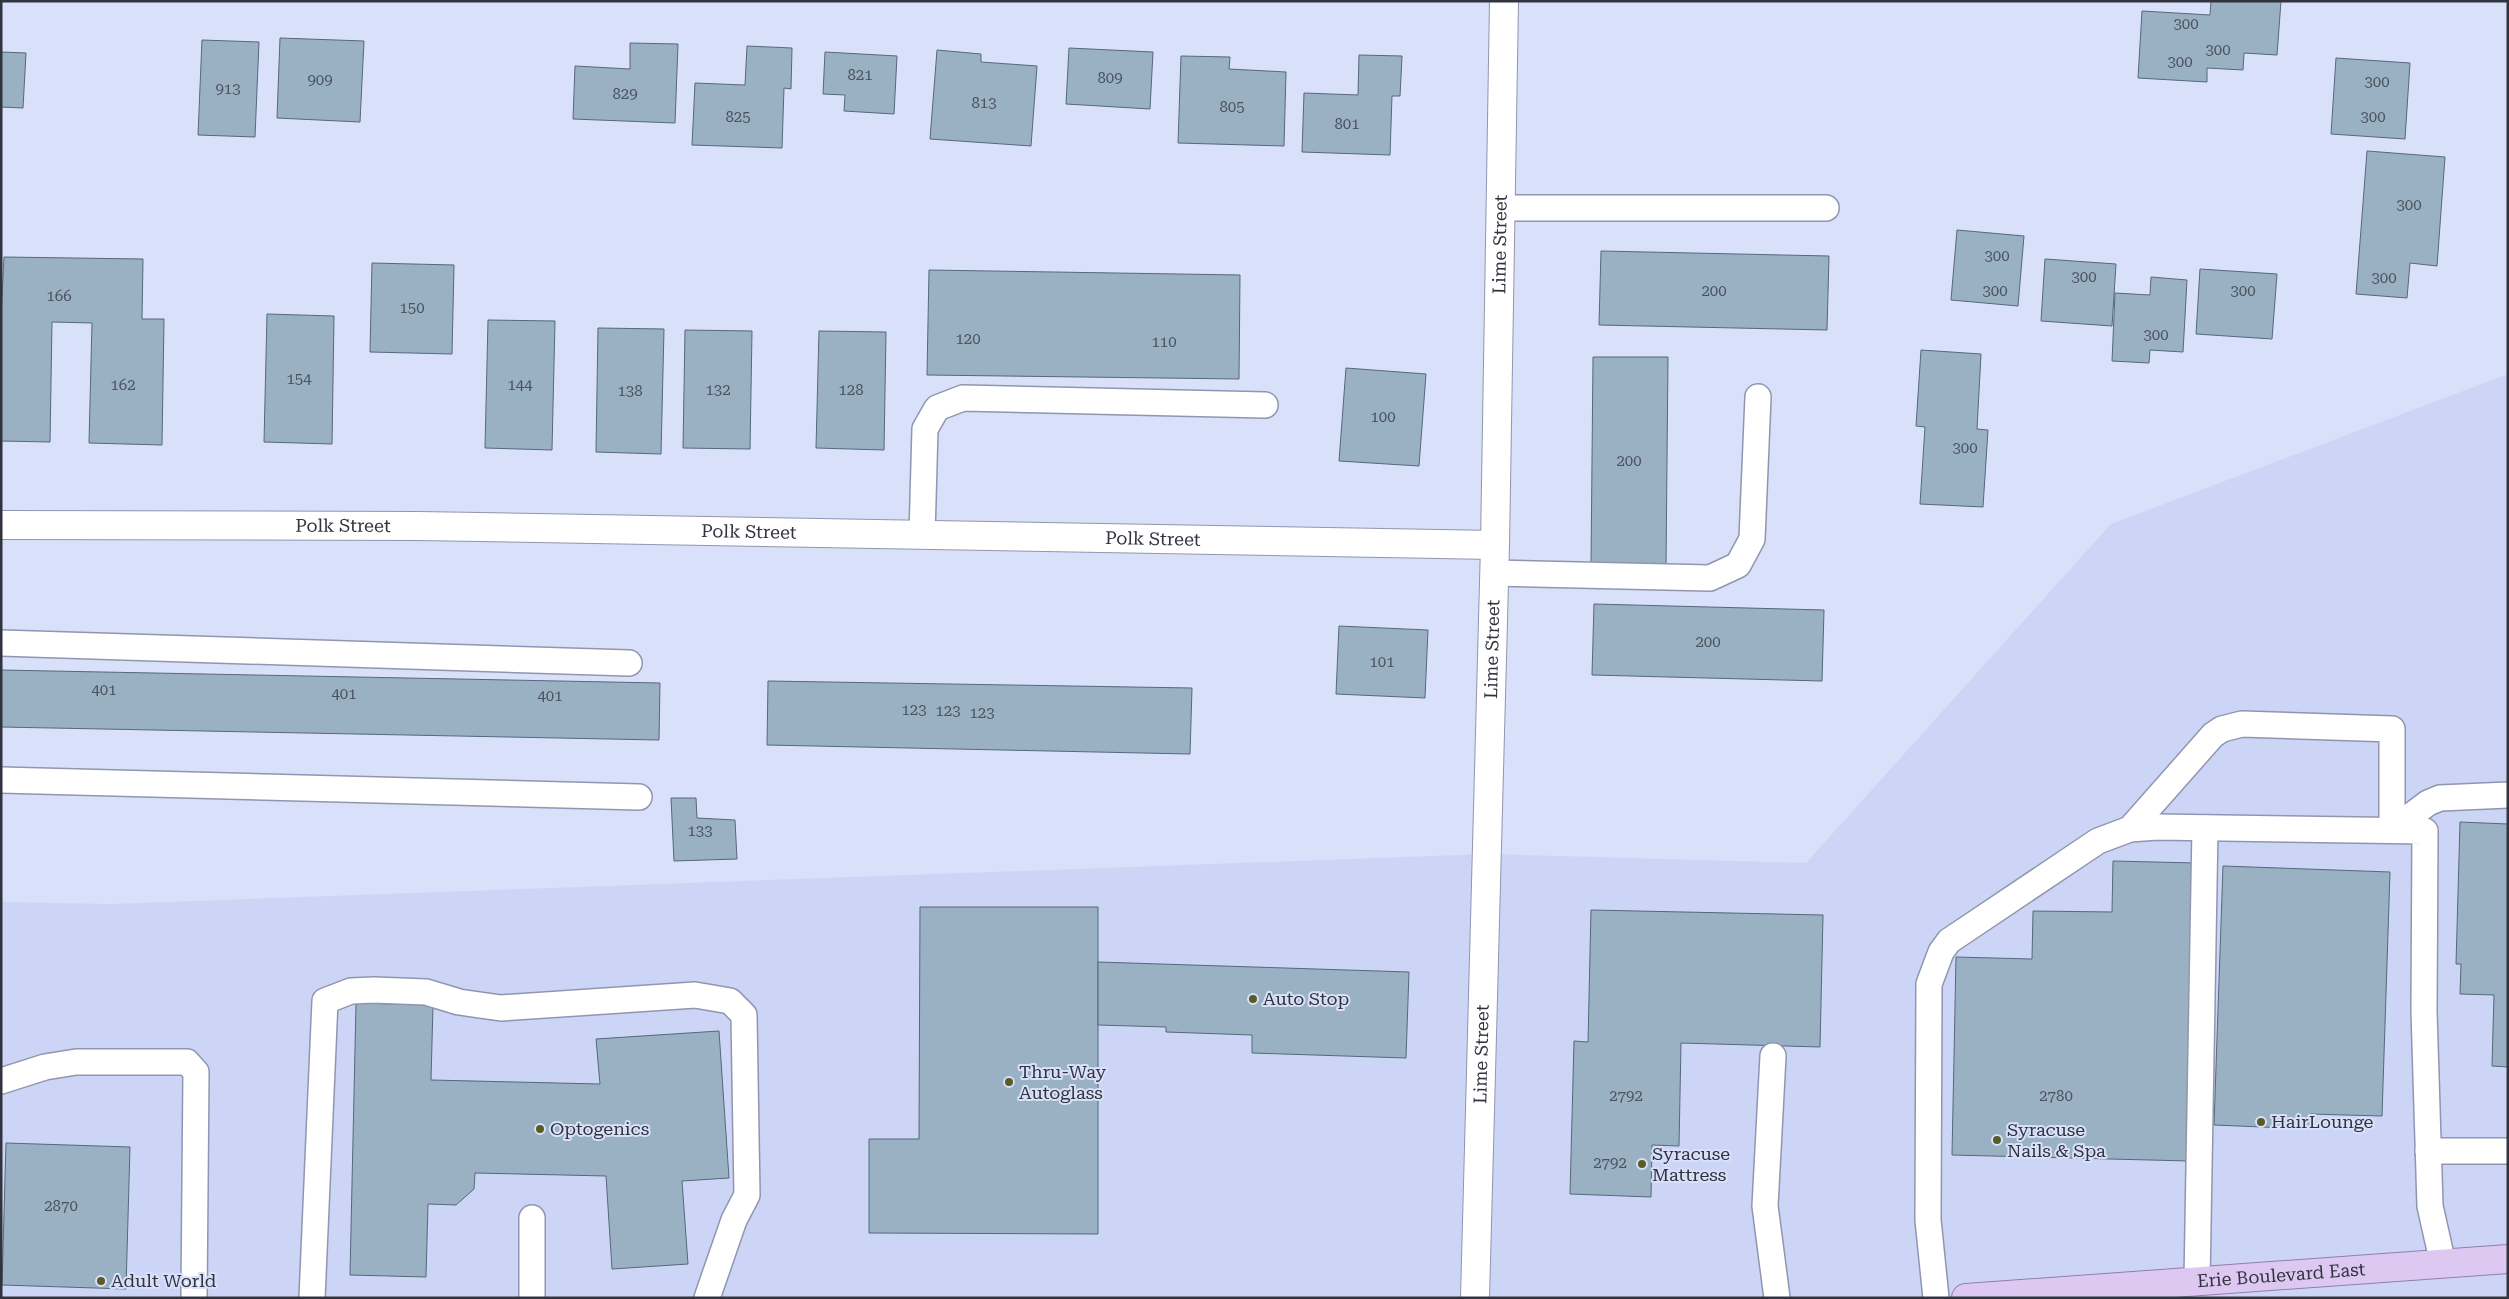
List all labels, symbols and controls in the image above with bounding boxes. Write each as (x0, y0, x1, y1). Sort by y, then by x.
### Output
house number: 300 (2173, 15, 2199, 33)
house number: 300 (2205, 41, 2231, 59)
house number: 300 (2167, 53, 2193, 71)
house number: 821 (847, 66, 873, 84)
house number: 809 (1097, 69, 1123, 87)
house number: 909 (307, 71, 333, 89)
house number: 300 (2364, 73, 2390, 91)
house number: 913 (215, 80, 241, 98)
house number: 829 (612, 85, 638, 103)
house number: 813 (971, 94, 997, 112)
house number: 805 (1219, 98, 1245, 116)
house number: 825 (725, 108, 751, 126)
house number: 300 (2360, 108, 2386, 126)
house number: 801 (1334, 115, 1360, 133)
street label: Lime Street (1488, 194, 1511, 294)
house number: 300 (2396, 196, 2422, 214)
house number: 300 (1984, 247, 2010, 265)
house number: 300 (2071, 268, 2097, 286)
house number: 300 (2371, 269, 2397, 287)
house number: 200 (1701, 282, 1727, 300)
house number: 300 (1982, 282, 2008, 300)
house number: 300 (2230, 282, 2256, 300)
house number: 166 (46, 287, 72, 305)
house number: 150 (399, 299, 425, 317)
house number: 300 (2143, 326, 2169, 344)
house number: 120 (955, 330, 981, 348)
house number: 110 (1151, 333, 1177, 351)
house number: 154 (286, 370, 312, 388)
house number: 162 (110, 376, 136, 394)
house number: 144 (507, 376, 533, 394)
house number: 132 (705, 381, 731, 399)
house number: 128 (838, 381, 864, 399)
house number: 138 (617, 382, 643, 400)
house number: 100 (1370, 408, 1396, 426)
house number: 300 (1952, 439, 1978, 457)
house number: 200 (1616, 452, 1642, 470)
street label: Polk Street (295, 515, 391, 536)
street label: Polk Street (701, 520, 797, 543)
street label: Polk Street (1105, 527, 1201, 550)
street label: Lime Street (1480, 599, 1504, 699)
house number: 200 (1695, 633, 1721, 651)
house number: 101 (1369, 653, 1395, 671)
house number: 401 (91, 681, 117, 699)
house number: 401 (331, 685, 357, 703)
house number: 401 (537, 687, 563, 705)
house number: 123 (901, 701, 927, 719)
house number: 123 (935, 702, 961, 720)
house number: 123 (969, 704, 995, 722)
house number: 133 (687, 822, 713, 840)
place label: Auto Stop (1263, 988, 1349, 1009)
marker: Auto Stop (1247, 993, 1259, 1005)
street label: Lime Street (1469, 1004, 1493, 1104)
place label: Thru-Way Autoglass (1019, 1061, 1107, 1103)
marker: Thru-Way Autoglass (1003, 1076, 1015, 1088)
house number: 2792 (1609, 1087, 1643, 1105)
house number: 2780 (2039, 1087, 2073, 1105)
place label: HairLounge (2271, 1111, 2374, 1132)
marker: HairLounge (2255, 1116, 2267, 1128)
place label: Optogenics (550, 1118, 649, 1139)
place label: Syracuse Nails & Spa (2007, 1119, 2106, 1161)
marker: Optogenics (534, 1123, 546, 1135)
marker: Syracuse Nails & Spa (1991, 1134, 2003, 1146)
place label: Syracuse Mattress (1652, 1143, 1730, 1185)
house number: 2792 (1593, 1154, 1627, 1172)
marker: Syracuse Mattress (1636, 1158, 1648, 1170)
house number: 2870 (44, 1197, 78, 1215)
street label: Erie Boulevard East (2196, 1258, 2366, 1291)
place label: Adult World (111, 1270, 217, 1291)
marker: Adult World (95, 1275, 107, 1287)

